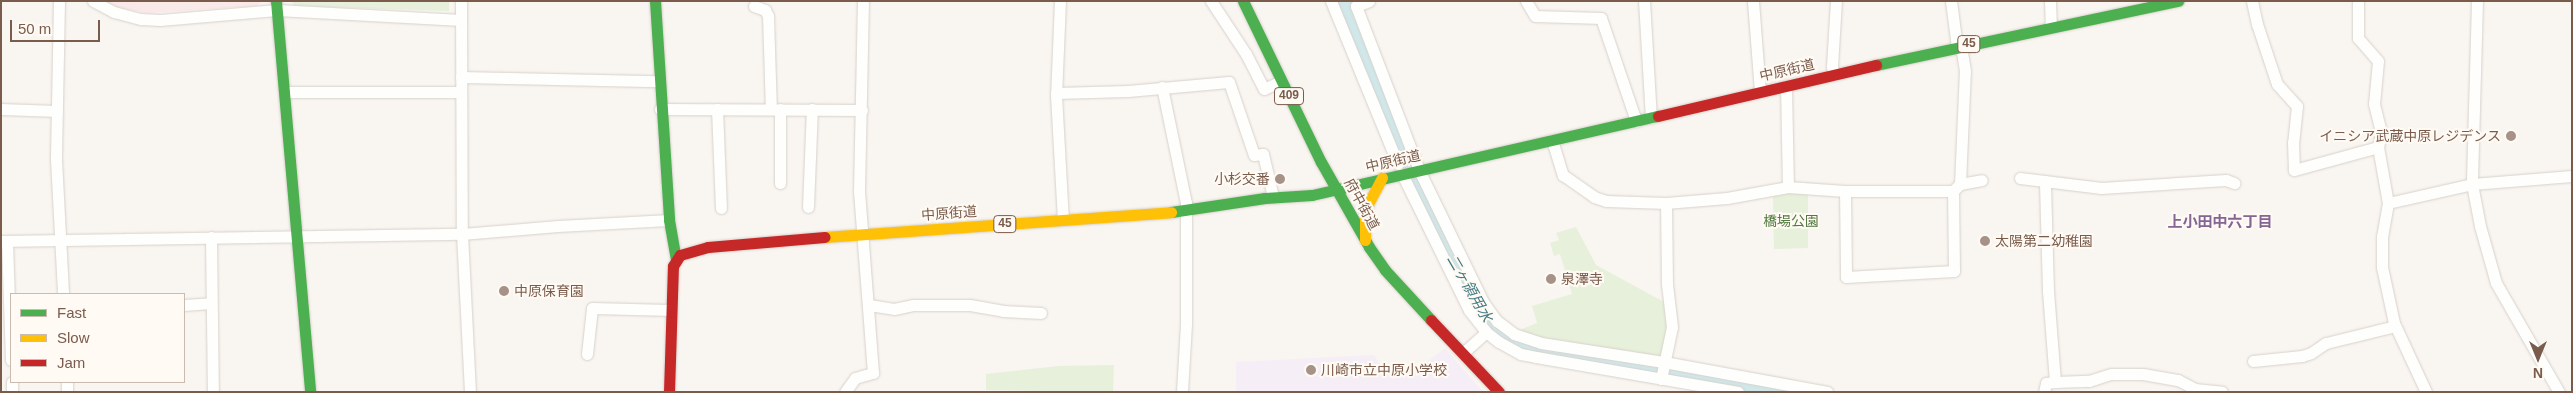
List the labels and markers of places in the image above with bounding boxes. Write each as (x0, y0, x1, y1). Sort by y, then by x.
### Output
place label: イニシア武蔵中原レジデンス (2319, 128, 2501, 144)
marker: イニシア武蔵中原レジデンス (2505, 130, 2517, 142)
place label: 小杉交番 (1214, 171, 1270, 187)
marker: 小杉交番 (1274, 173, 1286, 185)
place label: 太陽第二幼稚園 (1995, 233, 2093, 249)
marker: 太陽第二幼稚園 (1979, 235, 1991, 247)
place label: 泉澤寺 (1561, 271, 1603, 287)
marker: 泉澤寺 (1545, 273, 1557, 285)
place label: 中原保育園 (514, 283, 584, 299)
marker: 中原保育園 (498, 285, 510, 297)
place label: 川崎市立中原小学校 (1321, 362, 1447, 378)
marker: 川崎市立中原小学校 (1305, 364, 1317, 376)

